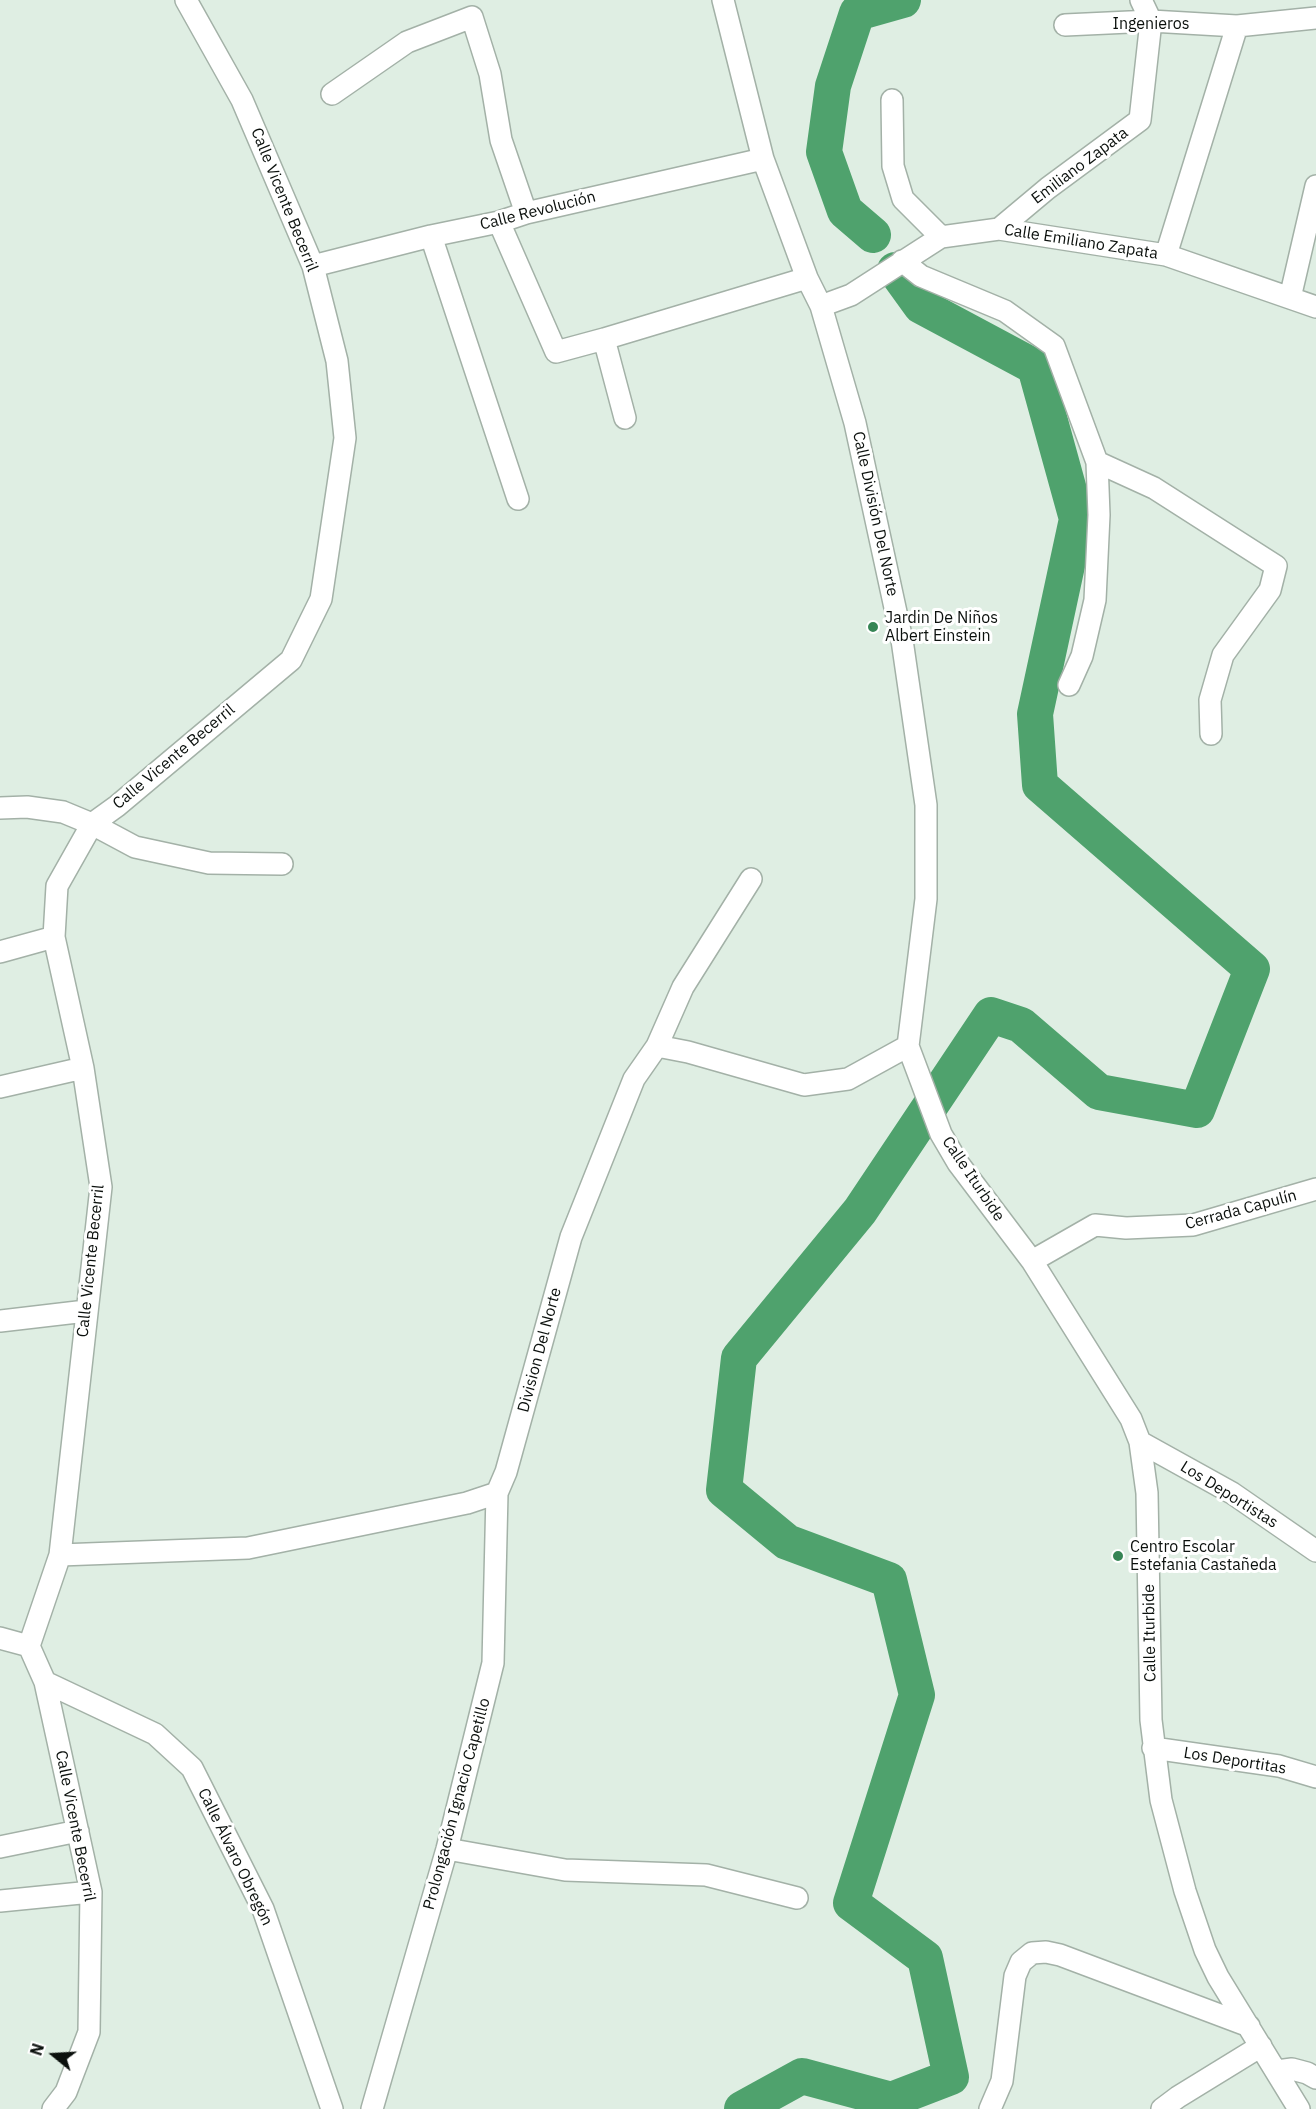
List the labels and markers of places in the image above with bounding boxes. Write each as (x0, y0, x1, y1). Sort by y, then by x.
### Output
place label: Jardin De Niños Albert Einstein (885, 608, 998, 646)
marker: Jardin De Niños Albert Einstein (866, 620, 880, 634)
place label: Centro Escolar Estefania Castañeda (1130, 1537, 1276, 1575)
marker: Centro Escolar Estefania Castañeda (1111, 1549, 1125, 1563)

